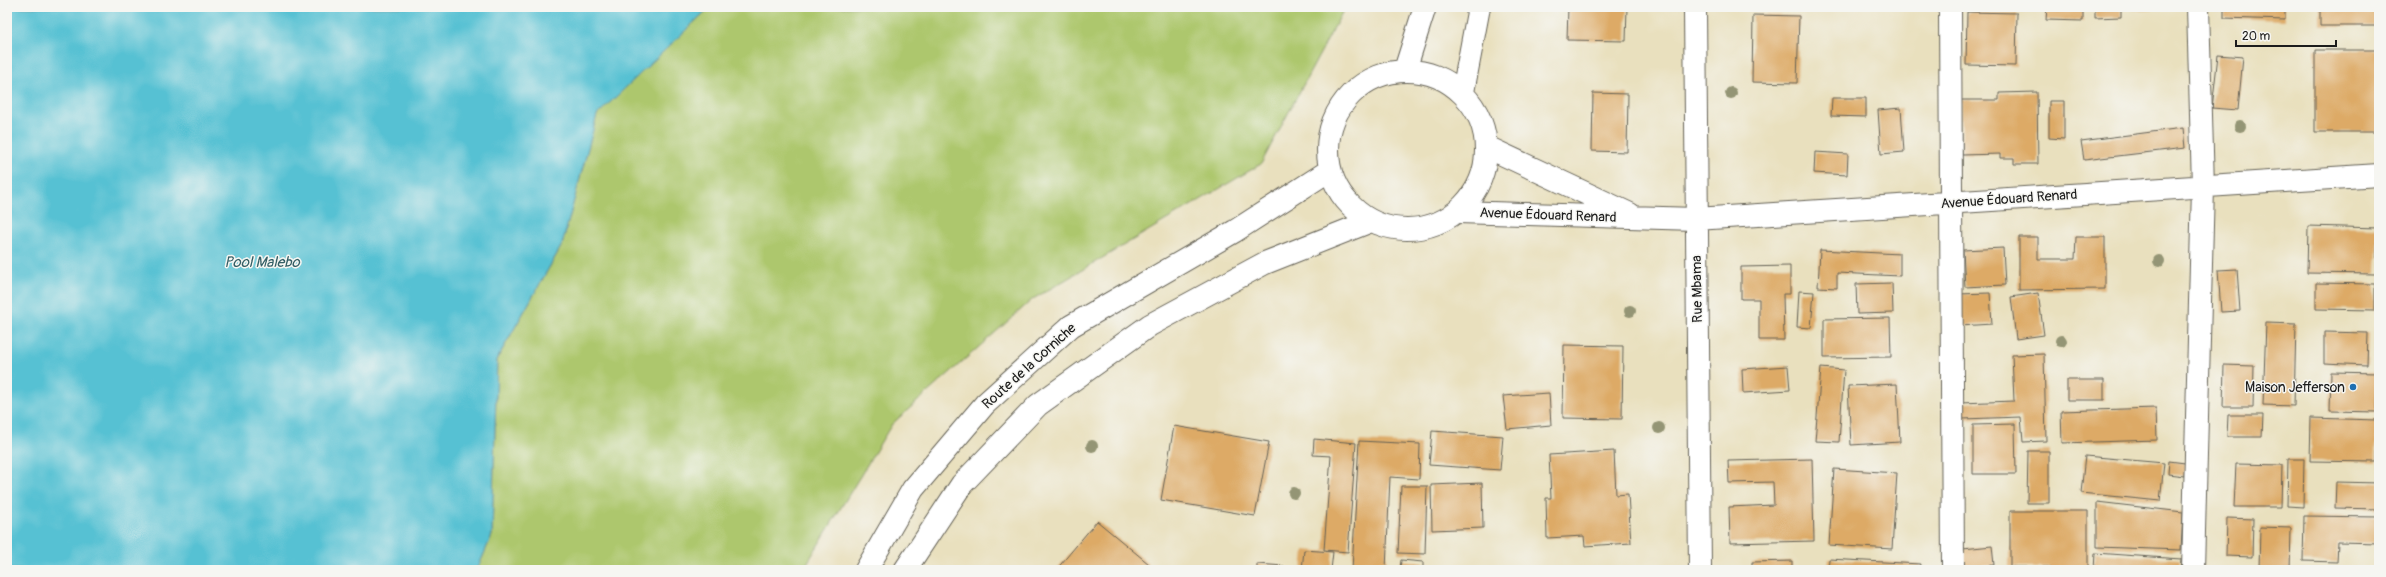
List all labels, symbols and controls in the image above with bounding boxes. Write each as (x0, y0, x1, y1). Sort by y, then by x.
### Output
scale bar (2236, 22, 2336, 48)
text: 20 m (2242, 29, 2271, 44)
street label: Avenue Édouard Renard (1940, 185, 2078, 212)
street label: Avenue Édouard Renard (1479, 203, 1617, 226)
water label: Pool Malebo (224, 253, 301, 272)
street label: Rue Mbama (1688, 255, 1706, 323)
street label: Route de la Corniche (979, 319, 1079, 413)
place label: Maison Jefferson (2245, 379, 2345, 396)
marker: Maison Jefferson (2348, 382, 2358, 392)

